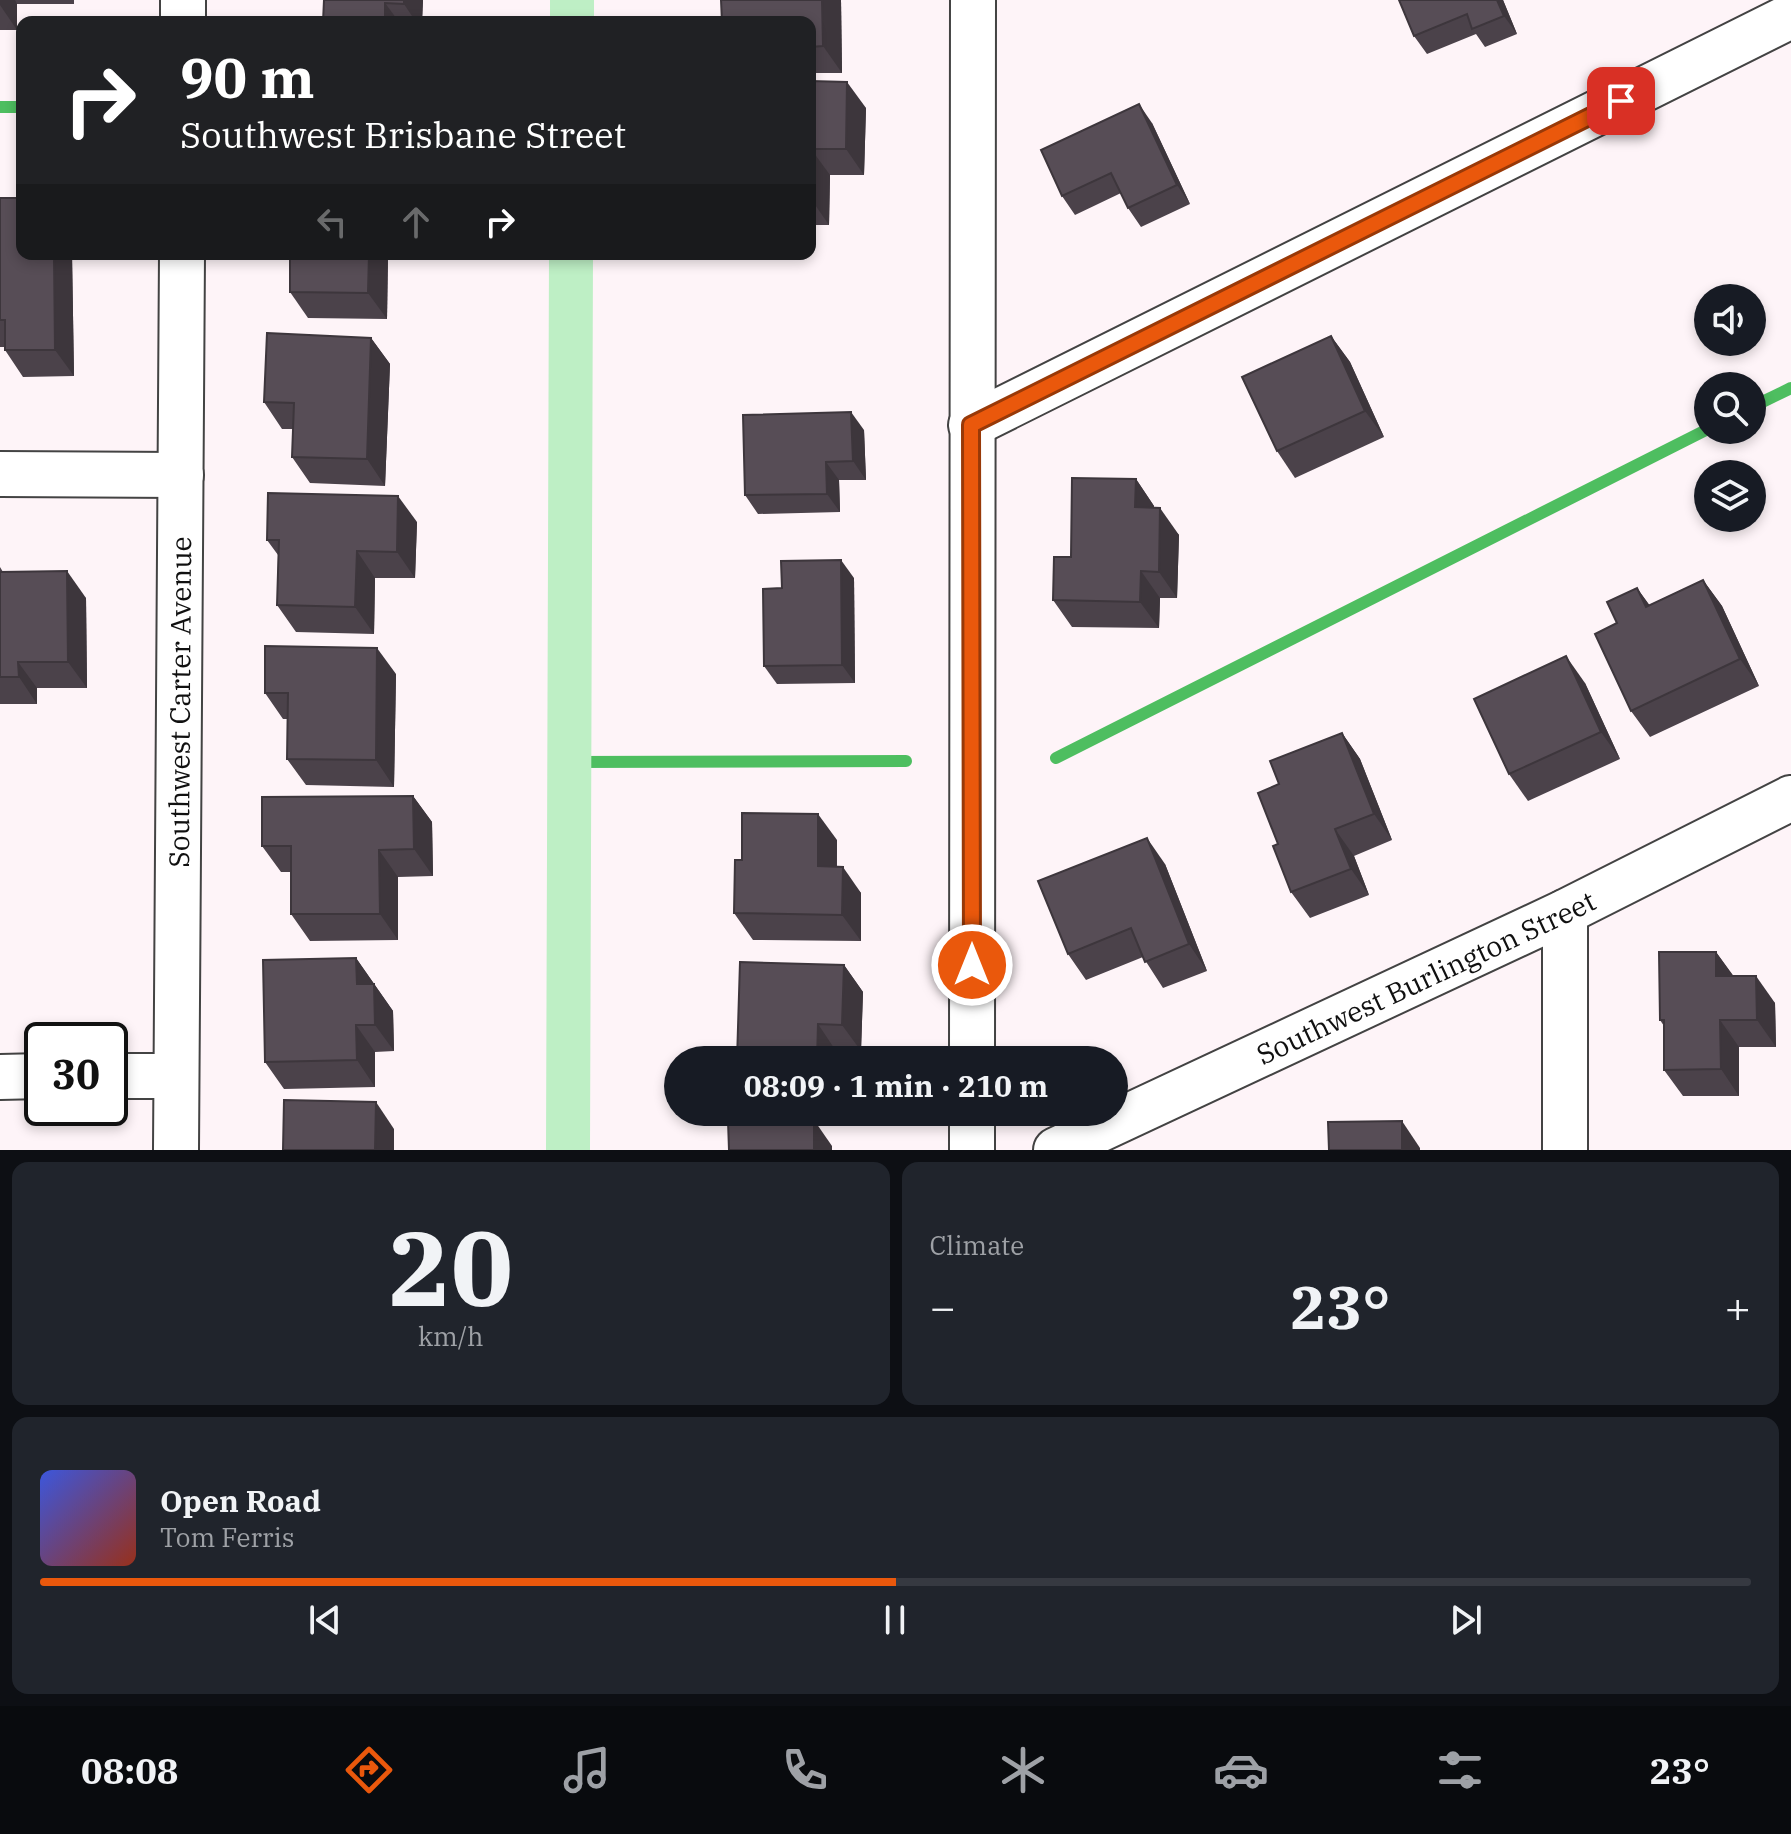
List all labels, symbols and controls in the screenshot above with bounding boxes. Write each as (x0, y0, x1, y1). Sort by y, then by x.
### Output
text: 90 m (180, 41, 315, 113)
icon: right (48, 48, 152, 152)
pin (1587, 67, 1655, 135)
icon: arrive (1599, 79, 1643, 123)
text: Southwest Brisbane Street (180, 111, 626, 158)
icon: left (310, 200, 354, 244)
icon: ahead (394, 200, 438, 244)
icon: right (478, 200, 522, 244)
map controls (1694, 284, 1766, 532)
button: sound (1694, 284, 1766, 356)
button: search (1694, 372, 1766, 444)
button: layers (1694, 460, 1766, 532)
street label: Southwest Carter Avenue (159, 536, 199, 868)
street label: Southwest Burlington Street (1250, 881, 1601, 1072)
position arrow (930, 923, 1014, 1007)
speed limit sign: 30 (24, 1022, 128, 1126)
text: 08:09 · 1 min · 210 m (744, 1066, 1048, 1105)
text: 20 (388, 1199, 513, 1335)
text: Climate (930, 1228, 1024, 1262)
text: 23° (1290, 1267, 1390, 1346)
text: − (930, 1278, 956, 1335)
text: + (1725, 1278, 1751, 1335)
text: km/h (418, 1319, 484, 1353)
text: Open Road (160, 1481, 321, 1520)
text: Tom Ferris (160, 1520, 294, 1554)
icon: previous (303, 1598, 347, 1642)
icon: pause (873, 1598, 917, 1642)
icon: next (1444, 1598, 1488, 1642)
icon: directions (341, 1742, 397, 1798)
icon: music (559, 1742, 615, 1798)
icon: phone (777, 1742, 833, 1798)
icon: climate (995, 1742, 1051, 1798)
icon: car (1213, 1742, 1269, 1798)
icon: filters (1432, 1742, 1488, 1798)
text: 08:08 (81, 1747, 178, 1794)
text: 23° (1650, 1747, 1710, 1794)

